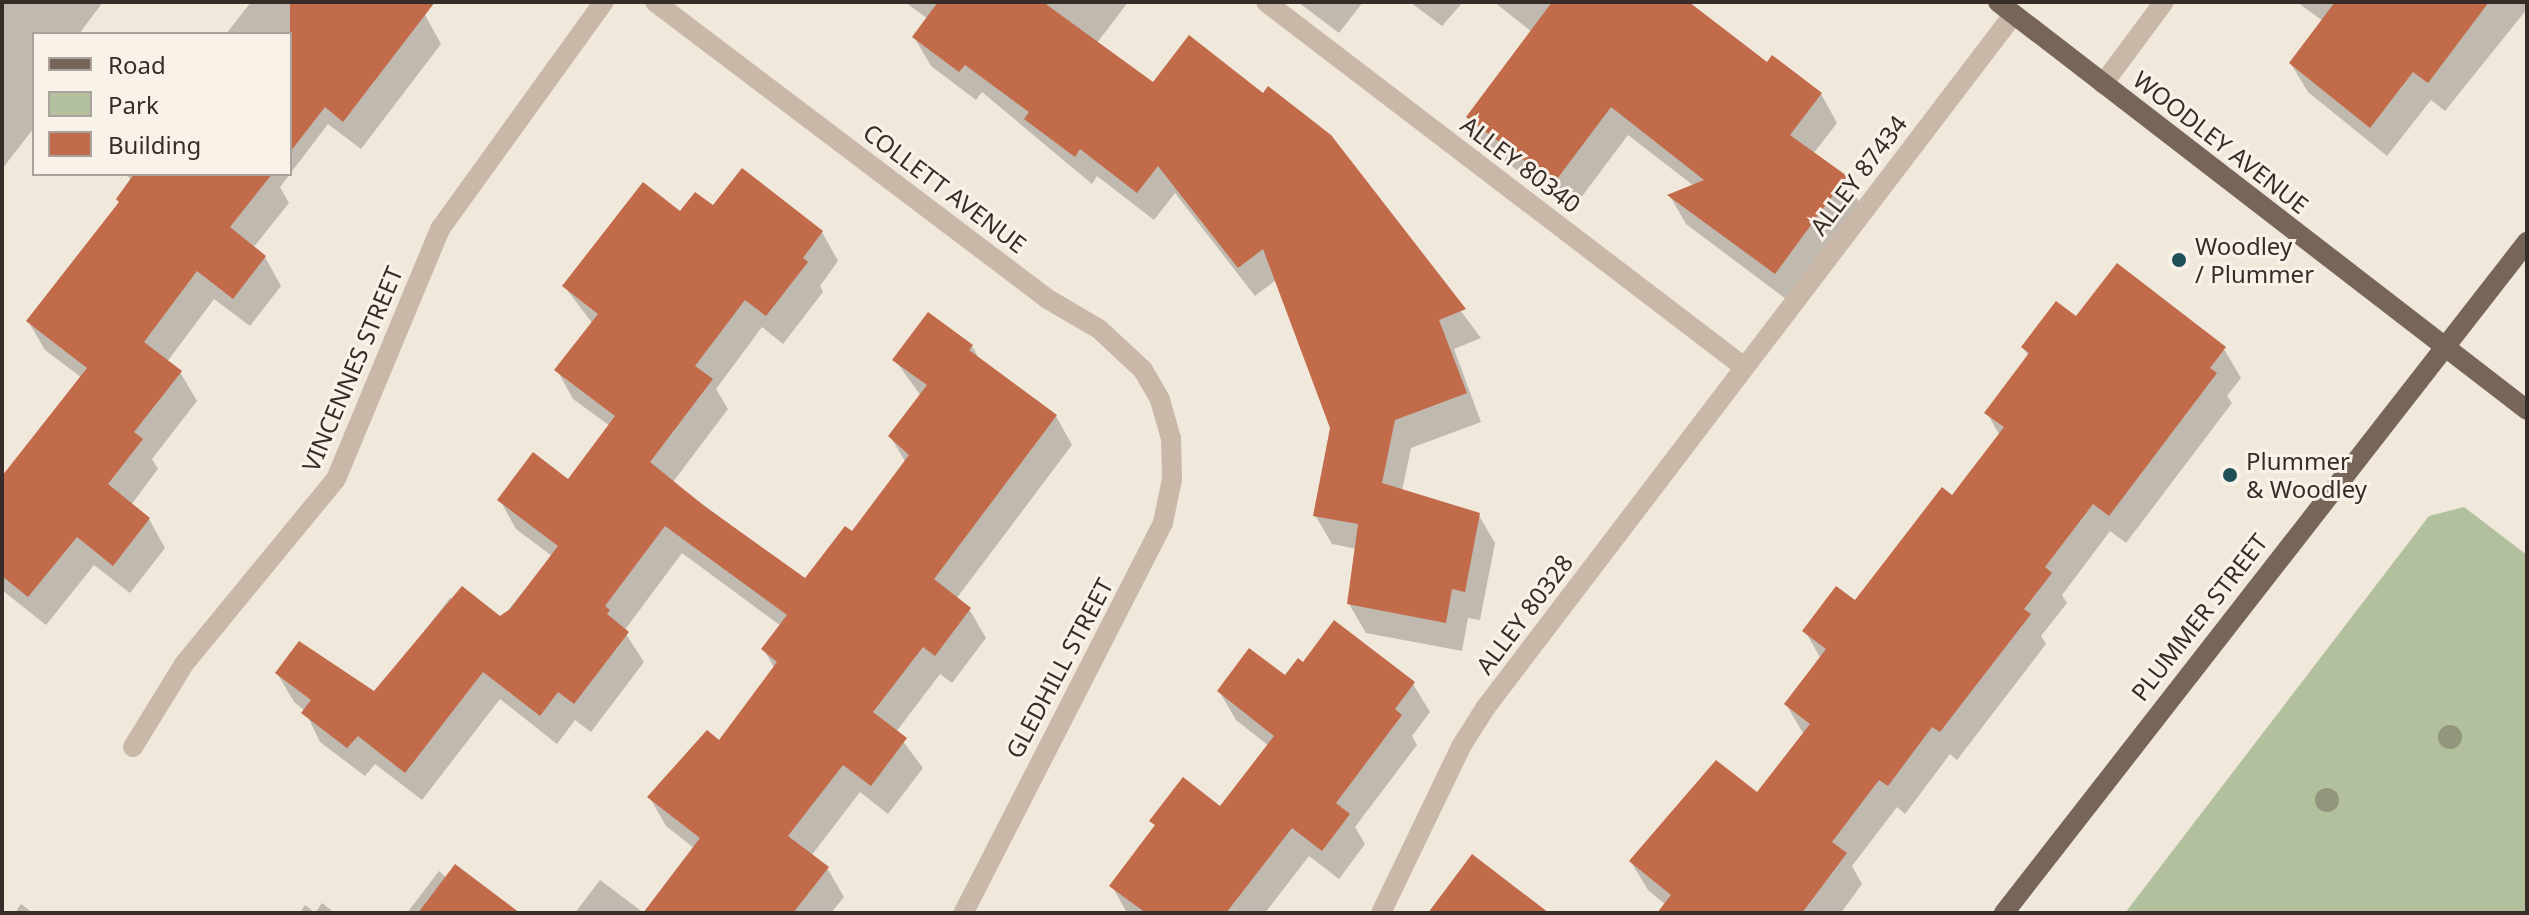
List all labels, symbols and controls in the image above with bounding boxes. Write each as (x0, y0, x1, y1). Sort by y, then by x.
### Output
legend (32, 32, 292, 176)
text: Road (108, 48, 166, 81)
street label: WOODLEY AVENUE (2128, 65, 2314, 219)
text: Park (108, 88, 159, 121)
street label: ALLEY 80340 (1456, 110, 1586, 218)
street label: ALLEY 87434 (1804, 110, 1912, 240)
street label: COLLETT AVENUE (858, 117, 1032, 259)
text: Building (108, 128, 201, 161)
place label: Woodley / Plummer (2195, 232, 2314, 288)
marker: Woodley / Plummer (2170, 251, 2188, 269)
street label: VINCENNES STREET (296, 262, 408, 476)
place label: Plummer & Woodley (2246, 447, 2367, 503)
marker: Plummer & Woodley (2221, 466, 2239, 484)
street label: PLUMMER STREET (2125, 528, 2273, 706)
street label: ALLEY 80328 (1470, 549, 1578, 679)
street label: GLEDHILL STREET (999, 573, 1119, 763)

